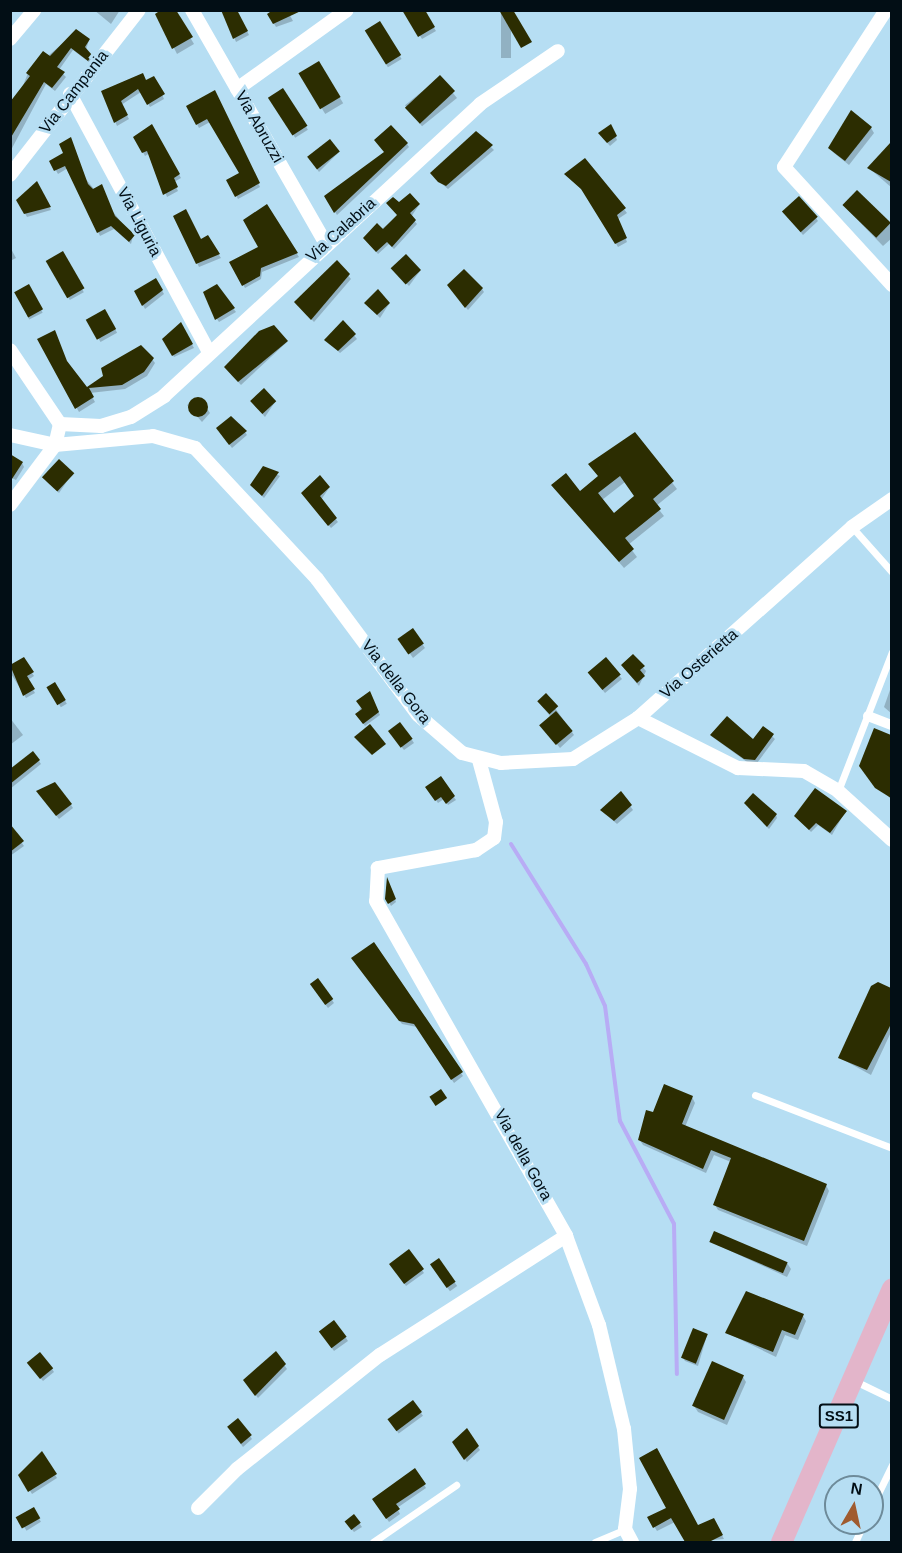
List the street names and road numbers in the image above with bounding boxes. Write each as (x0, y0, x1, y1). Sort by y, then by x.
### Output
street label: Via Campania (36, 47, 112, 137)
street label: Via Abruzzi (231, 87, 287, 167)
street label: Via Liguria (113, 184, 165, 260)
street label: Via Calabria (302, 194, 380, 266)
street label: Via Osterietta (656, 625, 742, 703)
street label: Via della Gora (357, 636, 435, 728)
street label: Via della Gora (490, 1106, 556, 1204)
road number: SS1 (818, 1404, 860, 1428)

